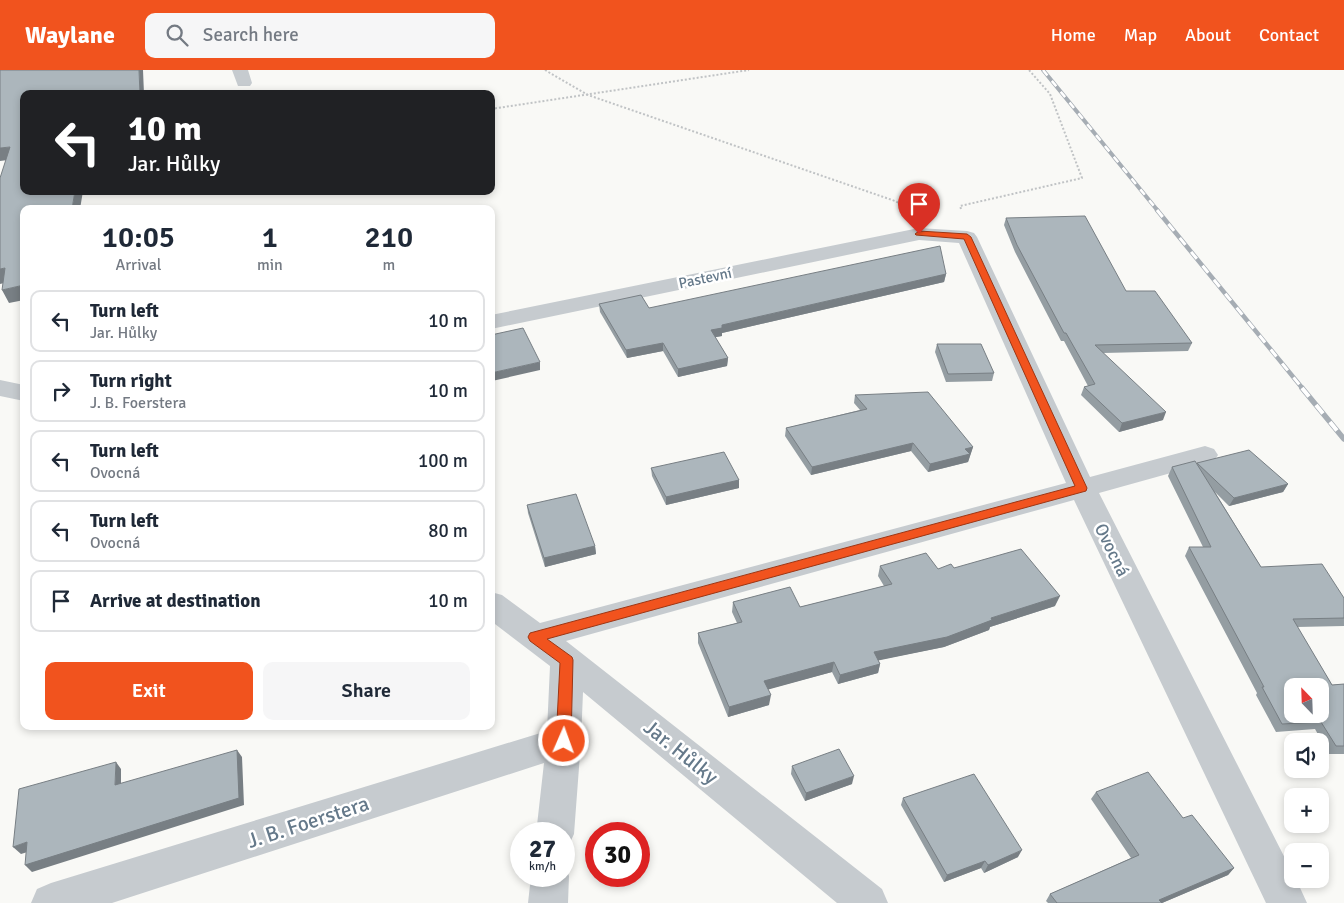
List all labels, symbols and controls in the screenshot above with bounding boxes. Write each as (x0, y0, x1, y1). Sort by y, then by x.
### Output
search box (145, 13, 495, 58)
text: Waylane (25, 20, 115, 50)
icon: search (163, 21, 191, 49)
text: Search here (203, 23, 299, 47)
text: Home (1051, 24, 1096, 46)
text: Map (1124, 24, 1157, 46)
text: About (1185, 24, 1231, 46)
text: Contact (1259, 24, 1319, 46)
text: 10 m (128, 107, 202, 150)
icon: left (45, 110, 110, 175)
text: Jar. Hůlky (128, 150, 220, 177)
pin (898, 183, 940, 234)
icon: arrive (905, 190, 933, 218)
text: 10:05 (102, 219, 175, 256)
text: 1 (262, 219, 278, 256)
text: 210 (365, 219, 413, 256)
text: Arrival (115, 255, 161, 275)
text: min (257, 255, 283, 275)
text: m (382, 255, 395, 275)
street label: Pastevní (677, 264, 733, 292)
text: Turn left (90, 299, 159, 323)
icon: left (47, 307, 75, 335)
text: 10 m (428, 309, 468, 333)
text: Jar. Hůlky (90, 323, 157, 343)
text: Turn right (90, 369, 172, 393)
icon: right (47, 377, 75, 405)
text: 10 m (428, 379, 468, 403)
text: J. B. Foerstera (90, 393, 186, 413)
text: Turn left (90, 439, 159, 463)
icon: left (47, 447, 75, 475)
text: 100 m (418, 449, 468, 473)
text: Ovocná (90, 463, 140, 483)
text: Turn left (90, 509, 159, 533)
icon: left (47, 517, 75, 545)
text: 80 m (428, 519, 468, 543)
street label: Ovocná (1090, 520, 1134, 580)
text: Ovocná (90, 533, 140, 553)
icon: arrive (47, 587, 75, 615)
text: Arrive at destination (90, 589, 261, 613)
text: 10 m (428, 589, 468, 613)
button: Exit (45, 662, 253, 720)
button: Share (263, 662, 470, 720)
north arrow (1284, 678, 1329, 722)
map controls (1284, 678, 1329, 888)
position arrow (537, 714, 589, 766)
street label: Jar. Hůlky (639, 714, 724, 790)
button: sound (1284, 733, 1329, 778)
button: + (1284, 788, 1329, 833)
street label: J. B. Foerstera (244, 790, 372, 854)
speed limit sign: 30 (585, 822, 650, 887)
text: 27 (529, 833, 556, 864)
button: − (1284, 843, 1329, 888)
text: km/h (529, 859, 556, 874)

